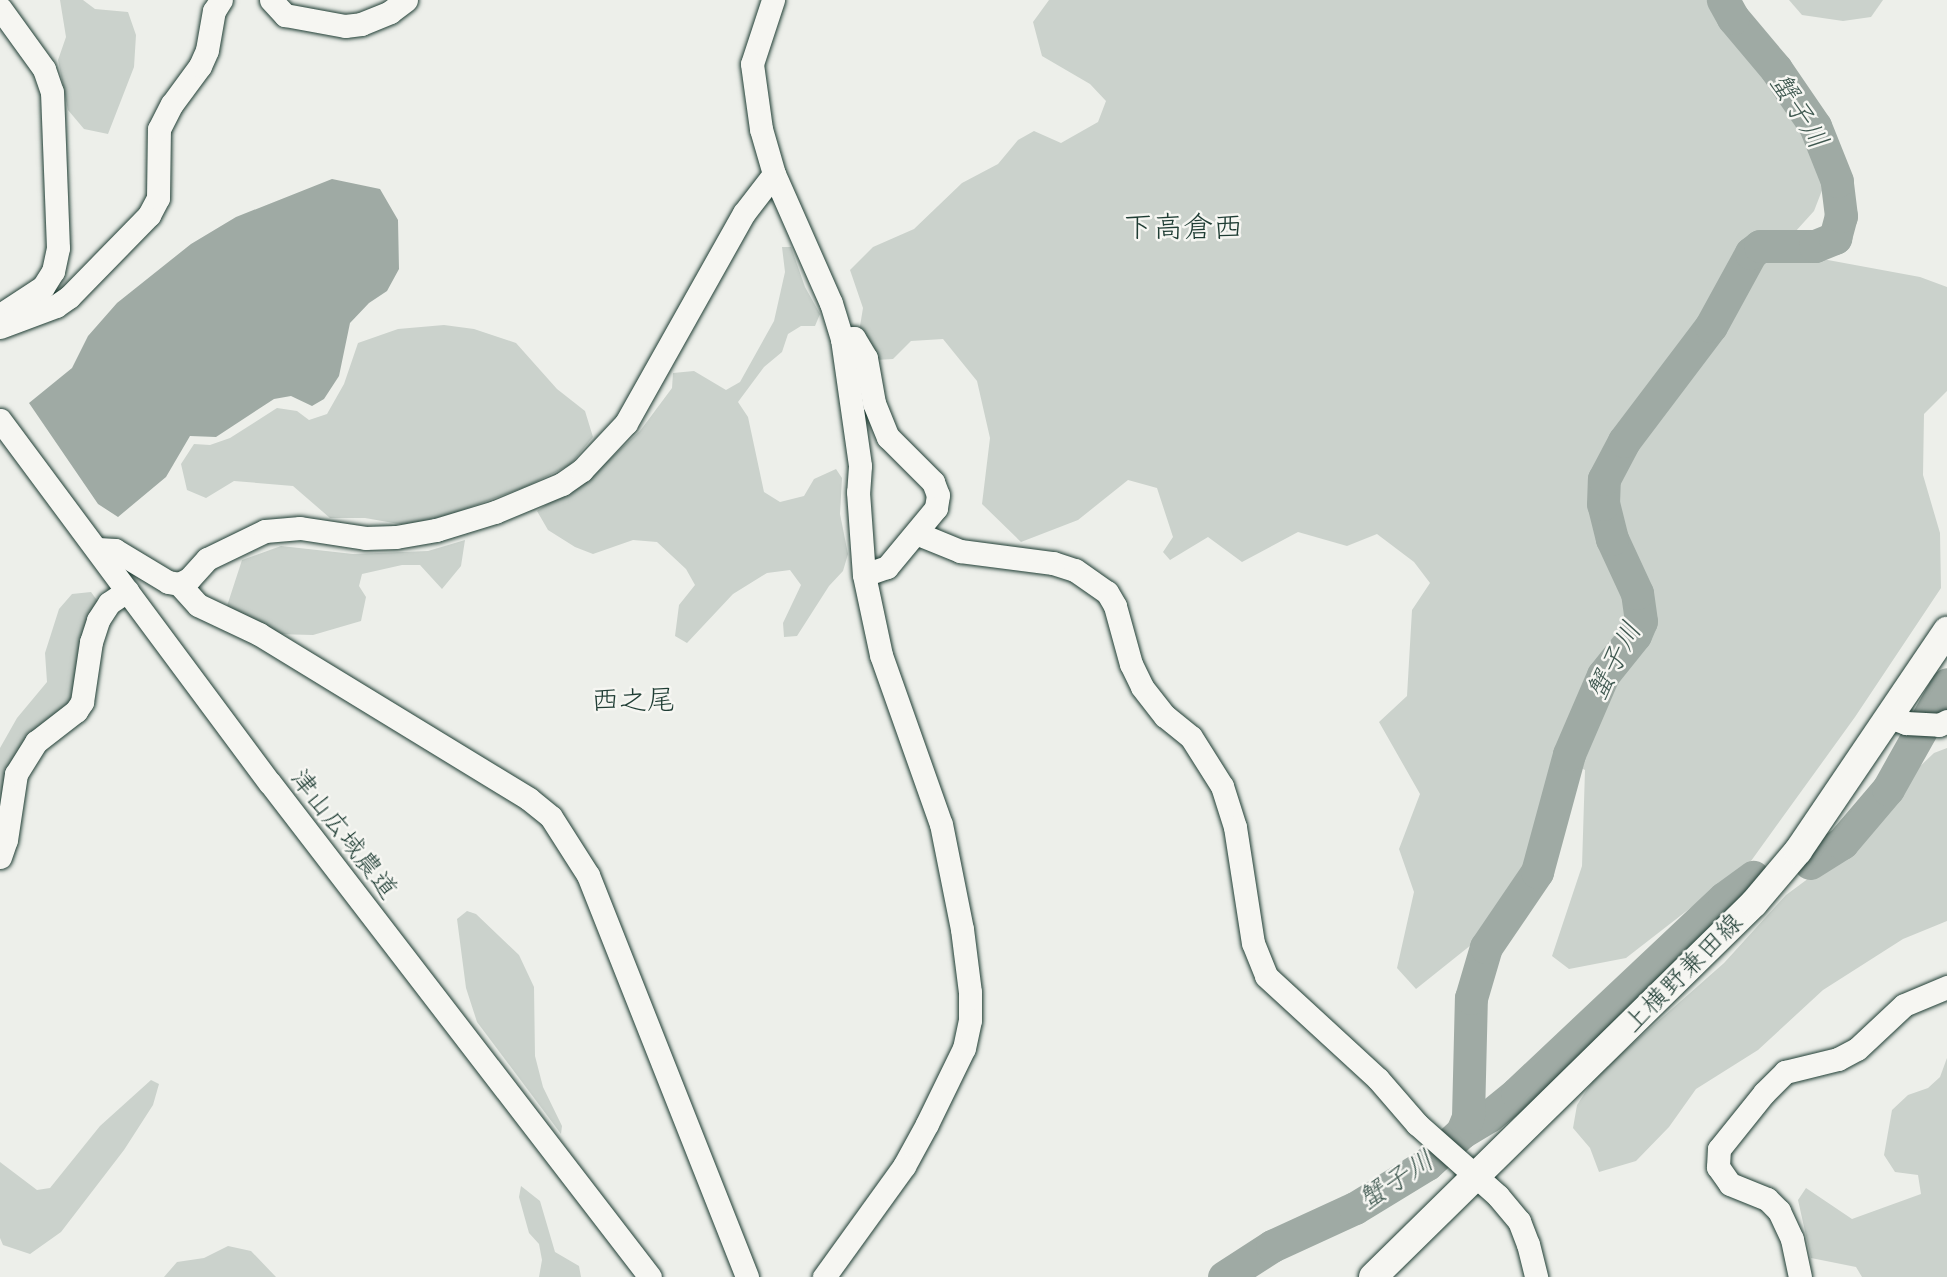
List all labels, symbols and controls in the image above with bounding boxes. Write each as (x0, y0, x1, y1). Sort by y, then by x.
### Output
water label: 蟹子川 (1762, 66, 1836, 156)
district label: 下高倉西 (1123, 209, 1243, 245)
water label: 蟹子川 (1579, 616, 1649, 706)
district label: 西之尾 (591, 683, 675, 717)
street label: 津山広域農道 (284, 763, 404, 905)
street label: 上横野兼田線 (1617, 907, 1749, 1039)
water label: 蟹子川 (1352, 1143, 1440, 1217)

